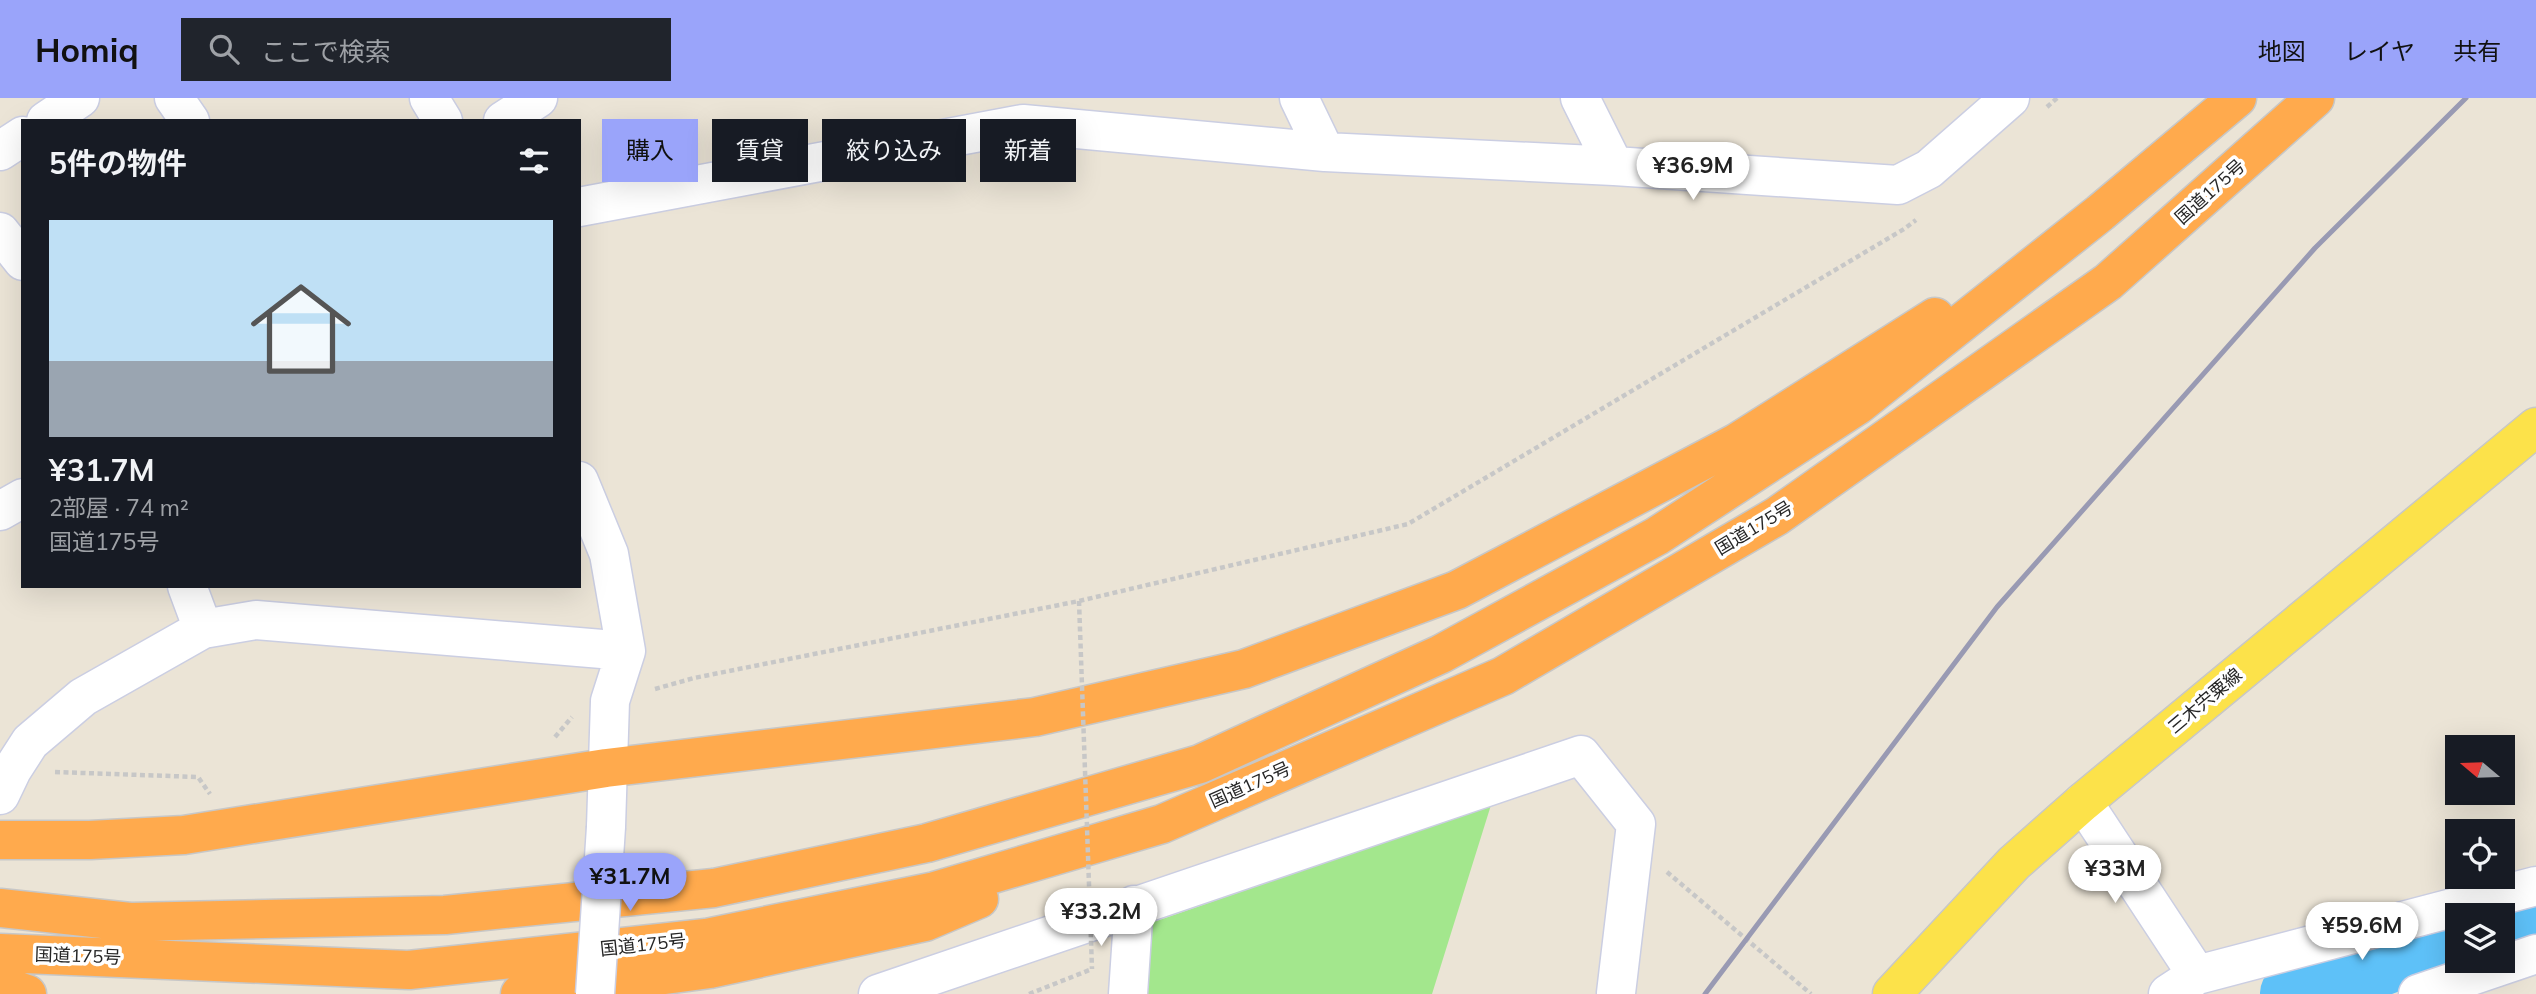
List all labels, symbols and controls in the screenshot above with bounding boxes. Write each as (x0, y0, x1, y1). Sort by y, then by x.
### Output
search box (181, 18, 671, 81)
text: Homiq (35, 29, 139, 70)
icon: search (205, 30, 243, 68)
text: ここで検索 (261, 35, 391, 68)
text: 地図 (2258, 36, 2306, 66)
text: レイヤ (2344, 36, 2415, 66)
text: 共有 (2453, 36, 2501, 66)
chip: 購入 (602, 119, 698, 182)
chip: 賃貸 (712, 119, 808, 182)
chip: 絞り込み (822, 119, 966, 182)
chip: 新着 (980, 119, 1076, 182)
icon: filters (515, 142, 553, 180)
pin: ¥36.9M (1636, 142, 1750, 202)
text: 5件の物件 (49, 144, 187, 182)
text: ¥36.9M (1653, 150, 1733, 179)
street label: 国道175号 (2170, 154, 2249, 229)
icon: home (238, 266, 364, 392)
text: ¥31.7M (49, 451, 155, 489)
text: 2部屋 · 74 m² (49, 493, 189, 522)
street label: 国道175号 (1711, 495, 1797, 560)
text: 国道175号 (49, 527, 159, 556)
street label: 三木宍粟線 (2163, 663, 2247, 738)
north arrow (2445, 735, 2515, 805)
map controls (2445, 735, 2515, 973)
street label: 国道175号 (1206, 756, 1294, 813)
button: locate (2445, 819, 2515, 889)
pin: ¥33M (2074, 846, 2156, 905)
text: ¥33M (2084, 853, 2146, 882)
pin: ¥31.7M (573, 854, 687, 913)
text: ¥31.7M (590, 861, 670, 890)
pin: ¥33.2M (1044, 888, 1158, 948)
text: ¥33.2M (1061, 896, 1141, 925)
pin: ¥59.6M (2305, 902, 2419, 962)
button: layers (2445, 903, 2515, 973)
text: ¥59.6M (2322, 910, 2402, 939)
street label: 国道175号 (599, 929, 687, 960)
street label: 国道175号 (34, 942, 122, 969)

